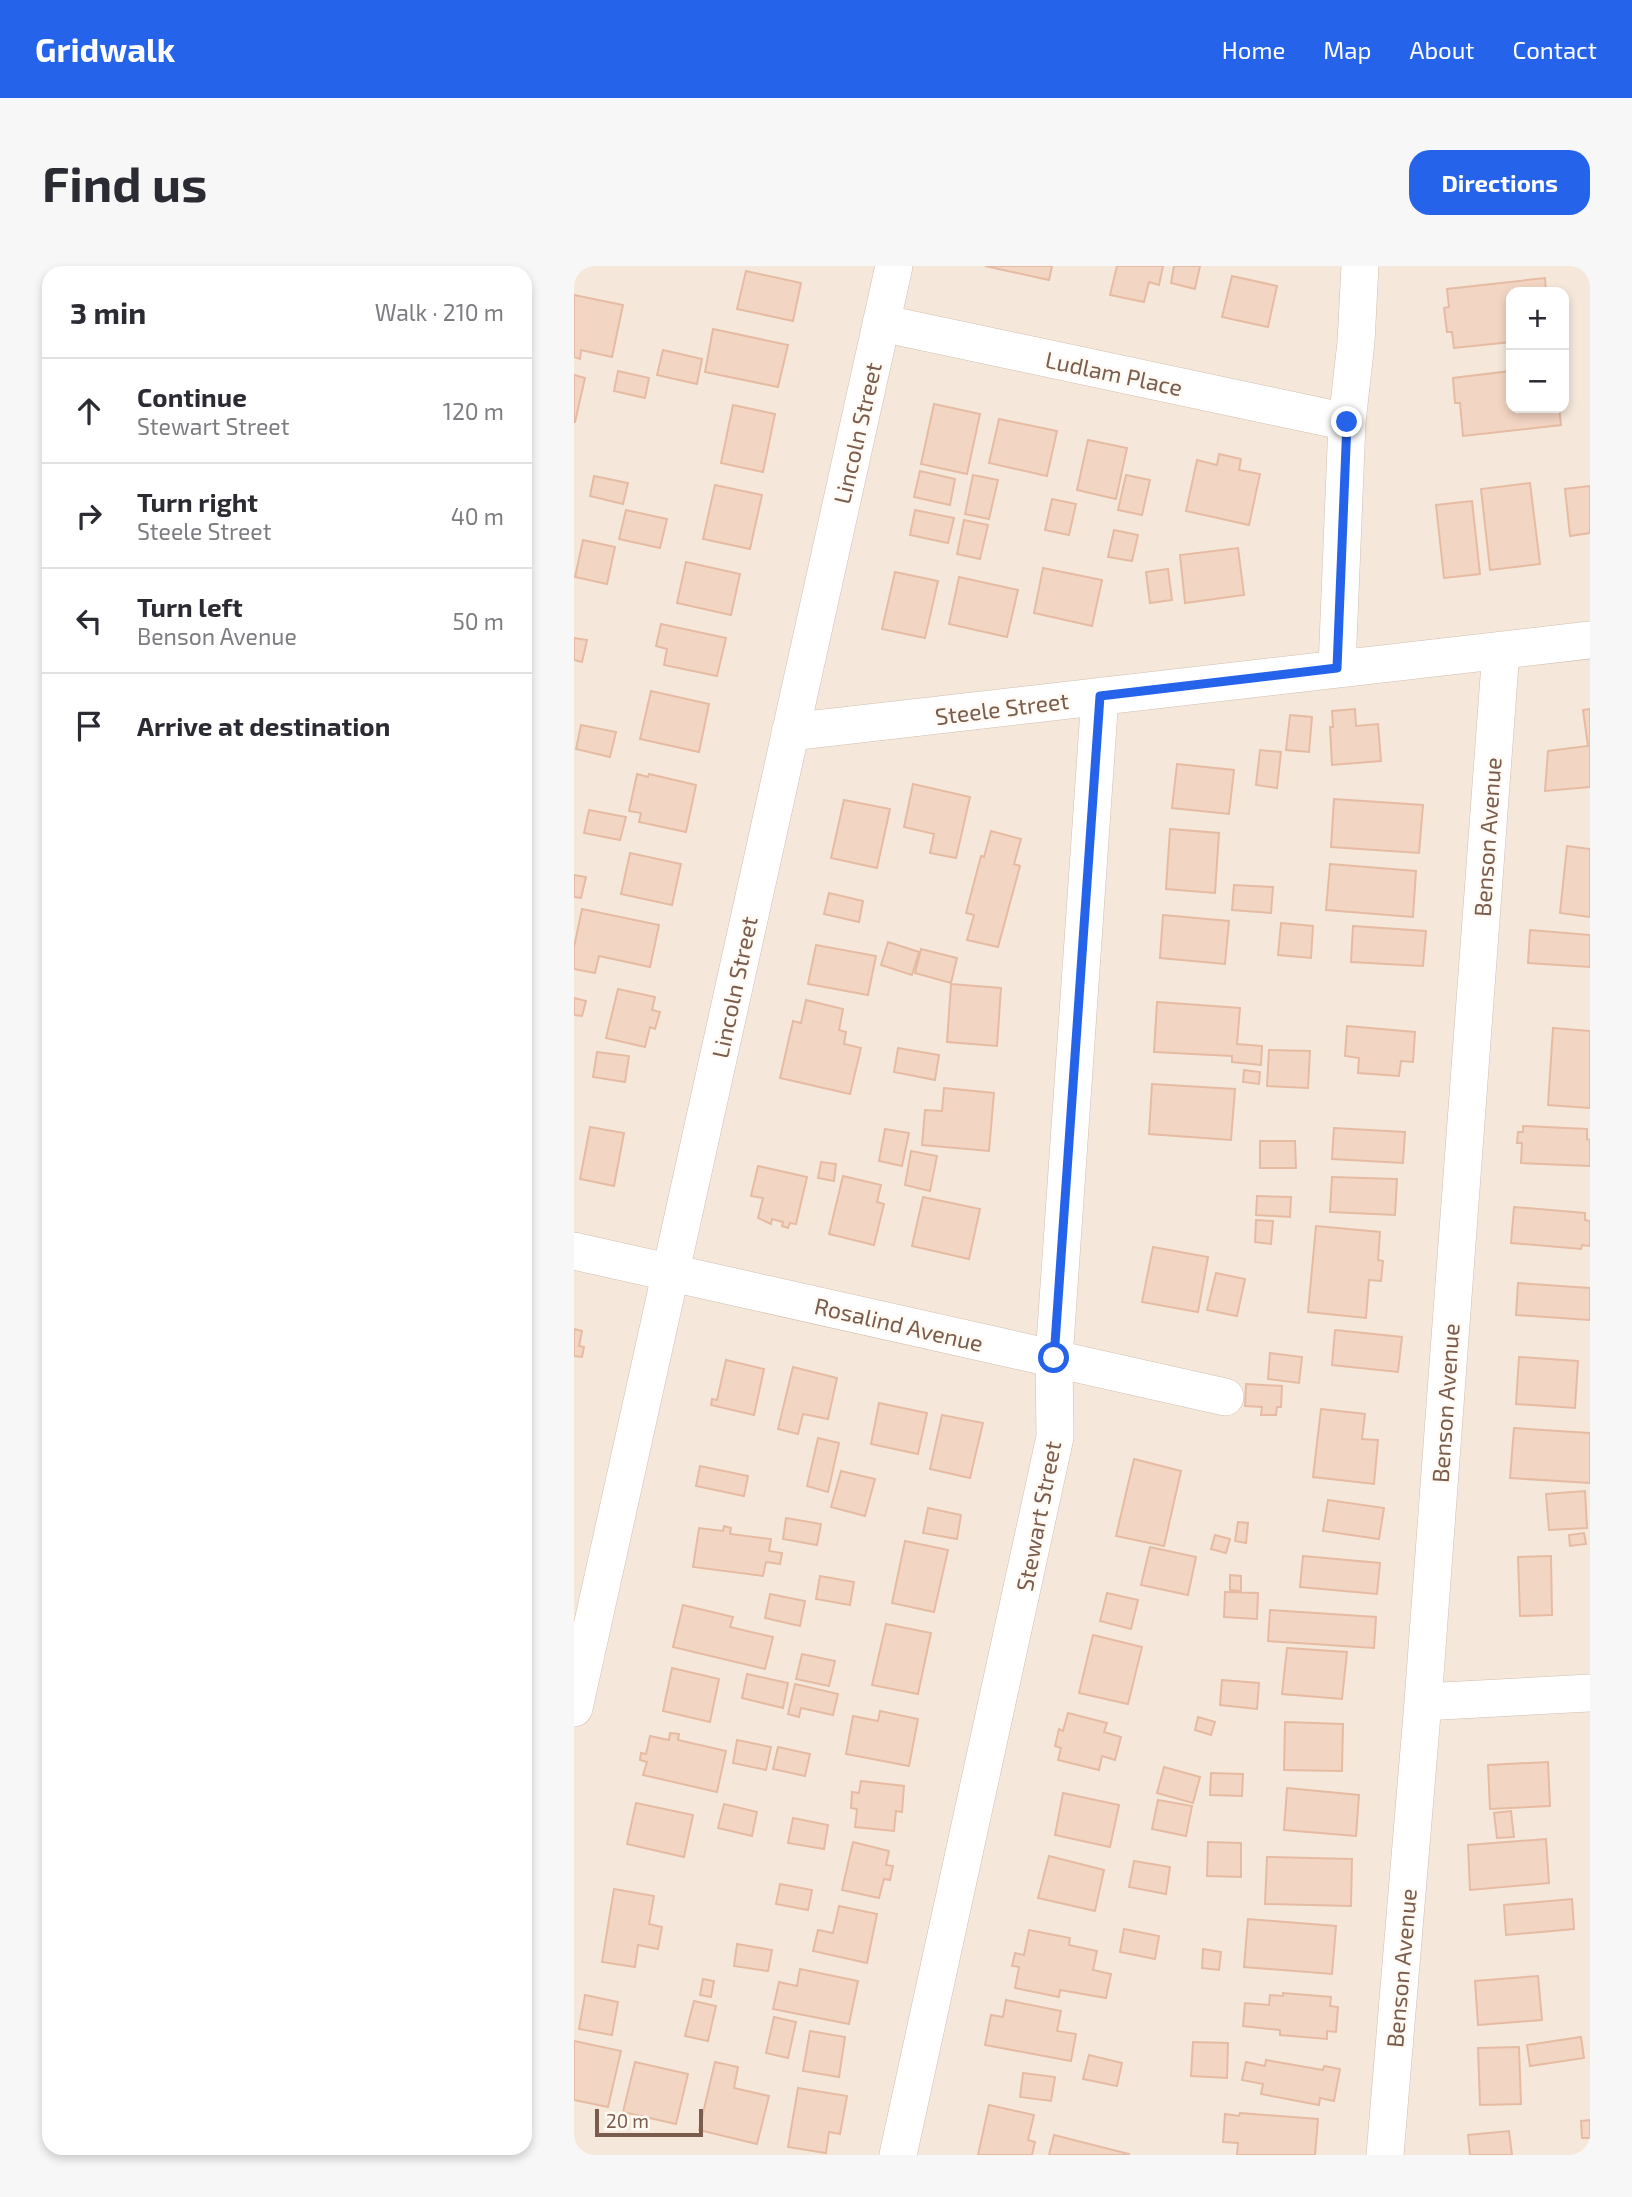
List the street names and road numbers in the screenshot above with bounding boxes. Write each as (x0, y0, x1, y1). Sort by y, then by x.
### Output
street label: Ludlam Place (1043, 345, 1185, 401)
street label: Lincoln Street (827, 359, 887, 506)
street label: Steele Street (934, 686, 1071, 730)
street label: Benson Avenue (1467, 756, 1507, 918)
street label: Lincoln Street (705, 913, 763, 1060)
street label: Rosalind Avenue (812, 1291, 986, 1357)
street label: Benson Avenue (1425, 1322, 1465, 1484)
street label: Stewart Street (1010, 1438, 1066, 1593)
street label: Benson Avenue (1380, 1887, 1422, 2049)

